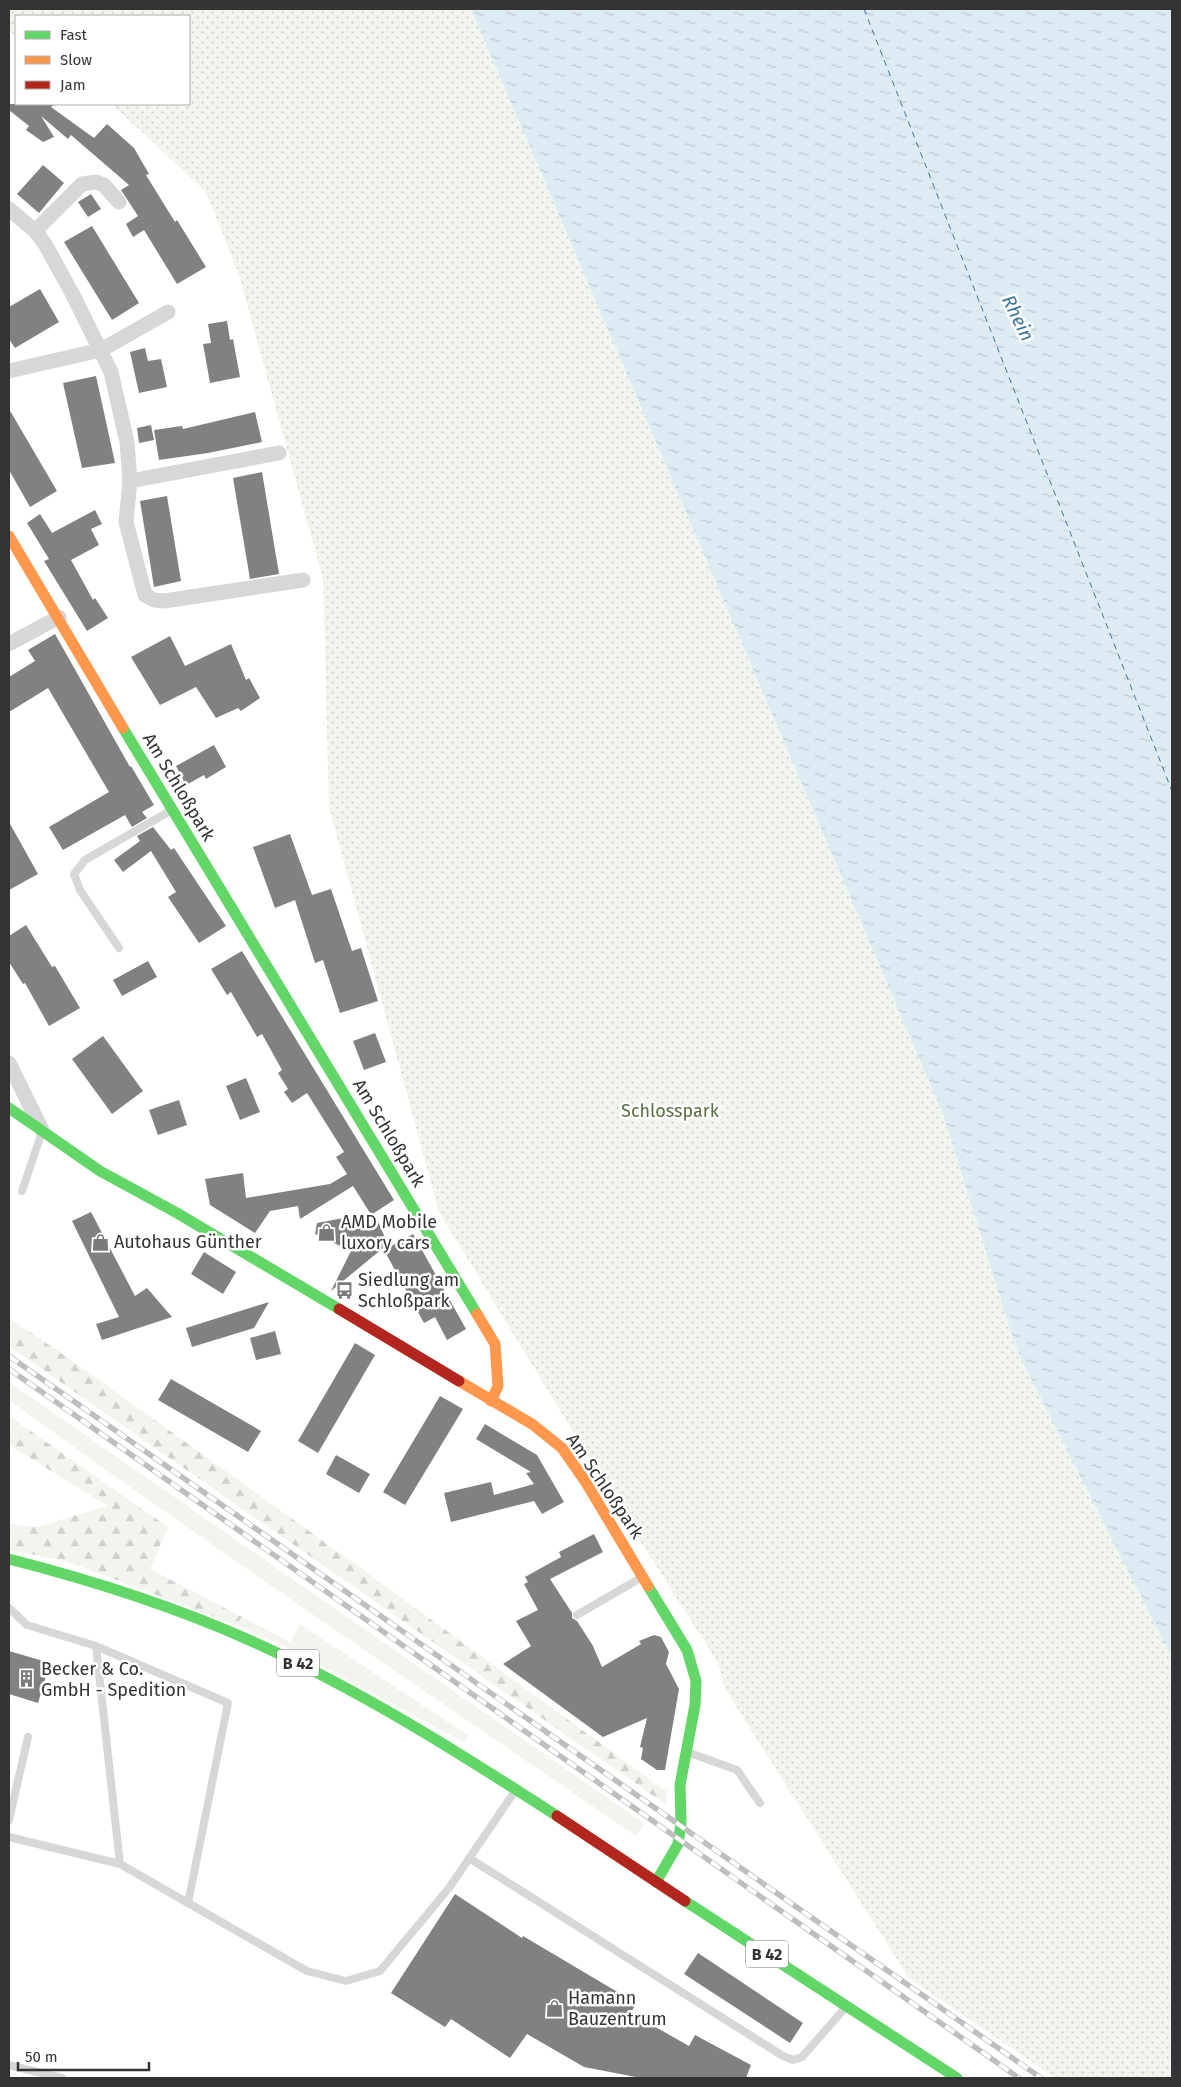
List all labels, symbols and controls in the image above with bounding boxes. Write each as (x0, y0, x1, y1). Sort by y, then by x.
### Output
legend (15, 15, 190, 105)
text: Fast (60, 26, 87, 44)
text: Slow (60, 51, 92, 69)
text: Jam (60, 76, 86, 94)
water label: Rhein (997, 291, 1039, 345)
street label: Am Schloßpark (138, 729, 220, 846)
street label: Am Schloßpark (348, 1075, 430, 1192)
park label: Schlosspark (621, 1100, 720, 1122)
place label: AMD Mobile luxory cars (341, 1211, 437, 1254)
shop icon: AMD Mobile luxory cars (317, 1222, 337, 1242)
place label: Autohaus Günther (114, 1231, 262, 1253)
shop icon: Autohaus Günther (90, 1232, 110, 1252)
place label: Siedlung am Schloßpark (358, 1269, 459, 1312)
bus stop icon: Siedlung am Schloßpark (334, 1280, 354, 1300)
street label: Am Schloßpark (562, 1429, 649, 1543)
road number: B 42 (277, 1650, 319, 1676)
place label: Becker & Co. GmbH - Spedition (41, 1658, 186, 1701)
building icon: Becker & Co. GmbH - Spedition (17, 1669, 37, 1689)
road number: B 42 (746, 1940, 788, 1968)
place label: Hamann Bauzentrum (568, 1987, 667, 2030)
shop icon: Hamann Bauzentrum (544, 1998, 564, 2018)
scale bar (18, 2040, 149, 2072)
text: 50 m (25, 2048, 58, 2066)

